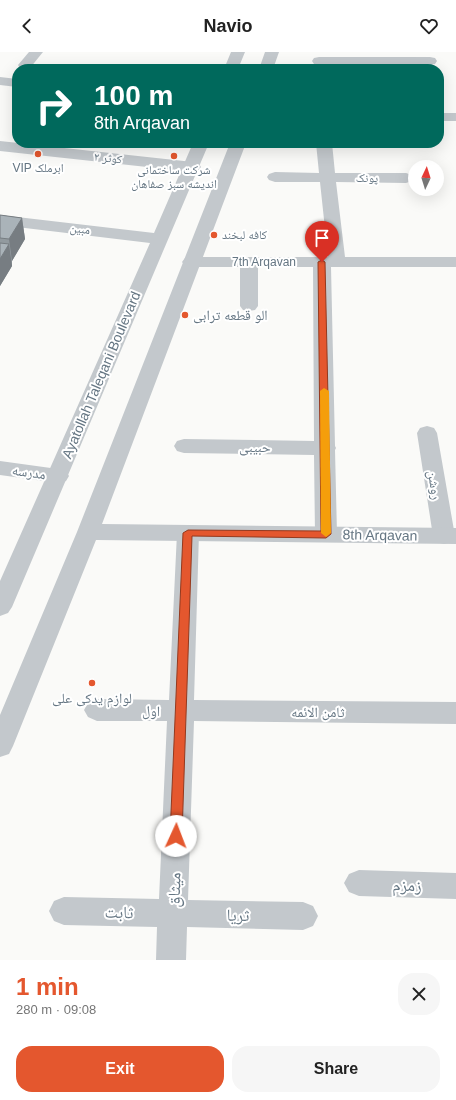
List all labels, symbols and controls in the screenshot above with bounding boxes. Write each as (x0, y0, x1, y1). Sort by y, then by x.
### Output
icon: back (16, 15, 38, 37)
icon: heart (418, 15, 440, 37)
text: Navio (203, 16, 253, 36)
icon: right (28, 80, 80, 132)
text: 100 m (94, 80, 173, 111)
text: 8th Arqavan (94, 113, 190, 133)
marker: VIP ابرملک (33, 149, 43, 159)
street label: کوثر ۲ (93, 150, 123, 166)
marker: شرکت ساختمانی اندیشه سبز صفاهان (169, 151, 179, 161)
north arrow (408, 160, 444, 196)
map controls (408, 160, 444, 196)
place label: VIP ابرملک (12, 161, 64, 175)
place label: شرکت ساختمانی اندیشه سبز صفاهان (131, 163, 217, 191)
street label: پونک (356, 171, 379, 185)
street label: مبین (69, 221, 91, 238)
pin (305, 221, 339, 262)
icon: arrive (311, 227, 333, 249)
place label: کافه لبخند (222, 228, 267, 242)
marker: کافه لبخند (209, 230, 219, 240)
street label: 7th Arqavan (232, 255, 296, 269)
street label: Ayatollah Taleqani Boulevard (58, 289, 144, 461)
place label: الو قطعه ترابی (193, 307, 268, 324)
marker: الو قطعه ترابی (180, 310, 190, 320)
street label: حبیبی (239, 439, 271, 456)
street label: مدرسه (11, 462, 47, 483)
street label: روشن (424, 469, 445, 501)
street label: 8th Arqavan (342, 526, 418, 544)
marker: لوازم یدکی علی (87, 678, 97, 688)
place label: لوازم یدکی علی (52, 690, 132, 708)
street label: اول (142, 703, 160, 720)
street label: ثامن الائمه (291, 704, 345, 721)
position arrow (155, 815, 197, 857)
street label: میثاق (164, 872, 186, 908)
street label: زمزم (392, 876, 422, 897)
street label: ثابت (104, 903, 134, 922)
street label: ثریا (226, 906, 250, 925)
text: 1 min (16, 973, 79, 1000)
button: close (398, 973, 440, 1015)
text: 280 m · 09:08 (16, 1002, 96, 1017)
button: Exit (16, 1046, 224, 1092)
button: Share (232, 1046, 440, 1092)

